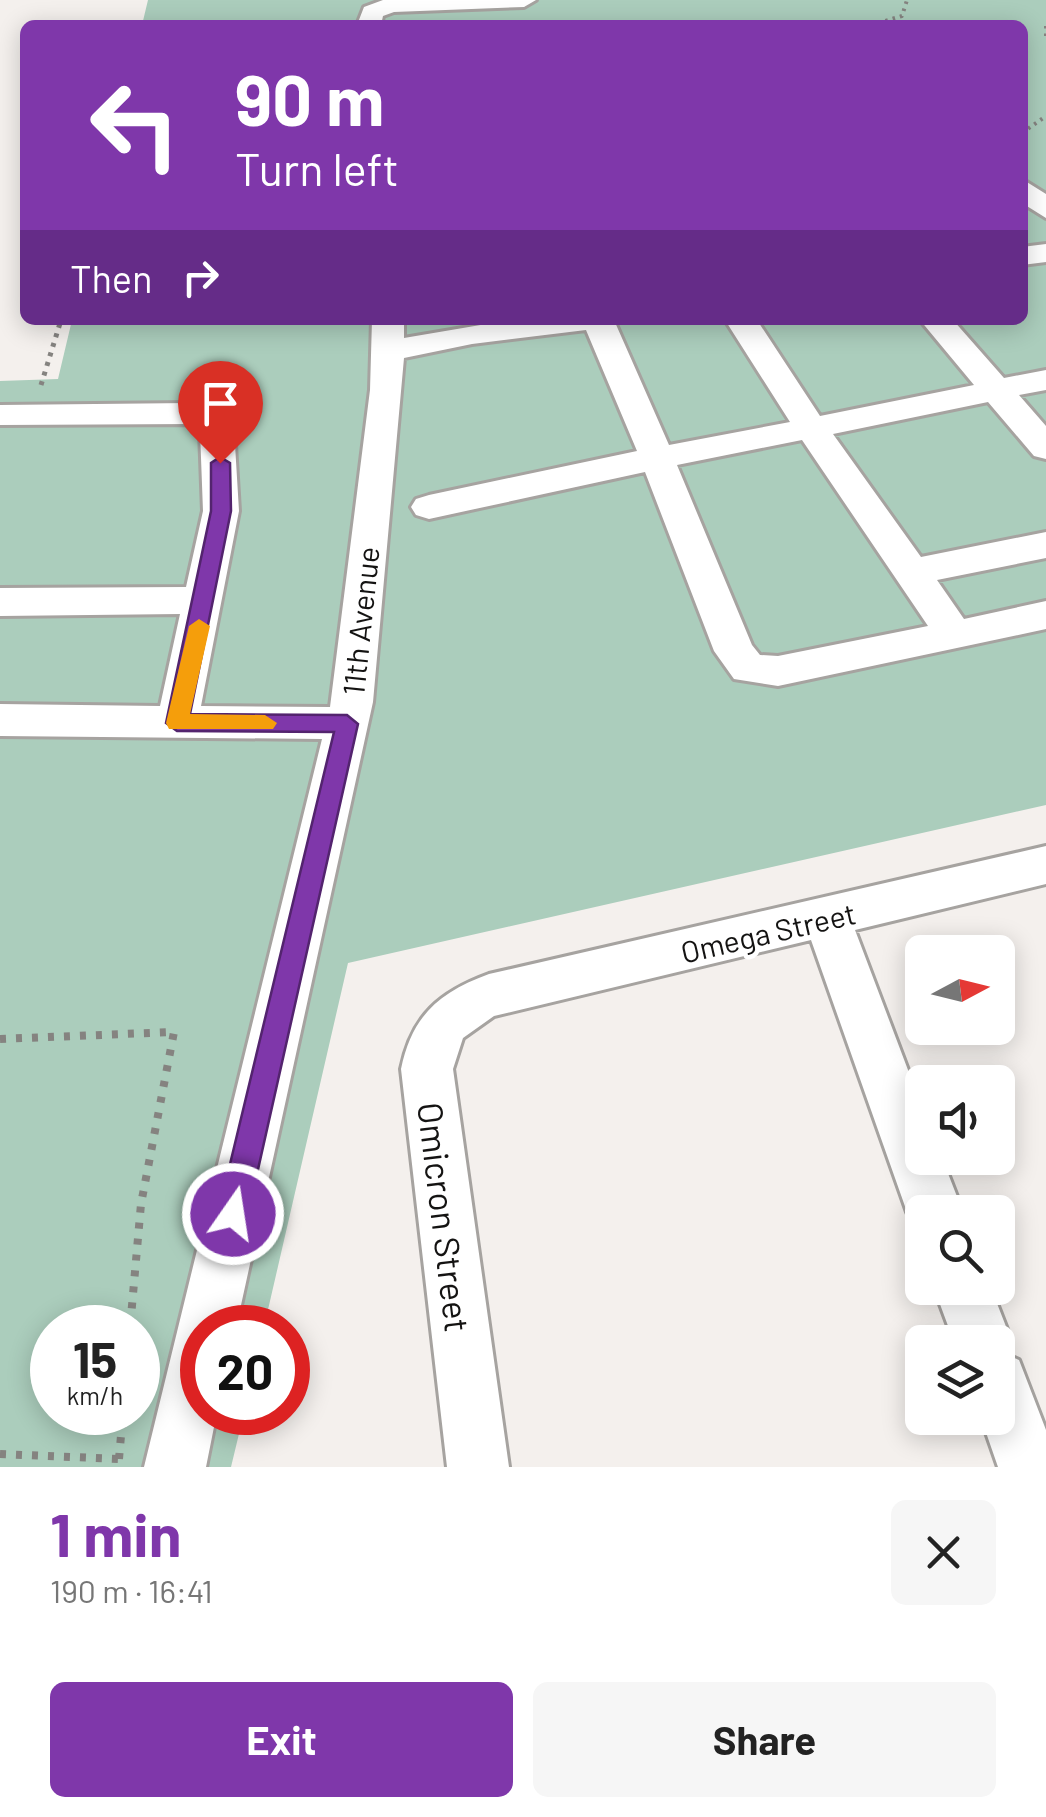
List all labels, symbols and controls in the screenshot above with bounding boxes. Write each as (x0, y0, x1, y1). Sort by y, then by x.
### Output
text: 90 m (235, 56, 385, 140)
icon: left (70, 60, 200, 190)
text: Turn left (235, 141, 399, 195)
icon: right (173, 250, 228, 305)
text: Then (70, 255, 153, 301)
pin (178, 361, 263, 464)
icon: arrive (193, 376, 248, 431)
street label: 11th Avenue (334, 545, 386, 697)
street label: Omega Street (677, 894, 859, 970)
north arrow (905, 935, 1015, 1045)
map controls (905, 935, 1015, 1435)
button: sound (905, 1065, 1015, 1175)
street label: Omicron Street (410, 1100, 480, 1334)
position arrow (181, 1162, 285, 1266)
button: search (905, 1195, 1015, 1305)
speed limit sign: 20 (180, 1305, 310, 1435)
button: layers (905, 1325, 1015, 1435)
text: 15 (73, 1328, 117, 1388)
text: km/h (67, 1380, 123, 1410)
text: 1 min (50, 1497, 181, 1569)
button: close (891, 1500, 996, 1605)
text: 190 m · 16:41 (50, 1571, 213, 1609)
button: Exit (50, 1682, 513, 1797)
button: Share (533, 1682, 996, 1797)

